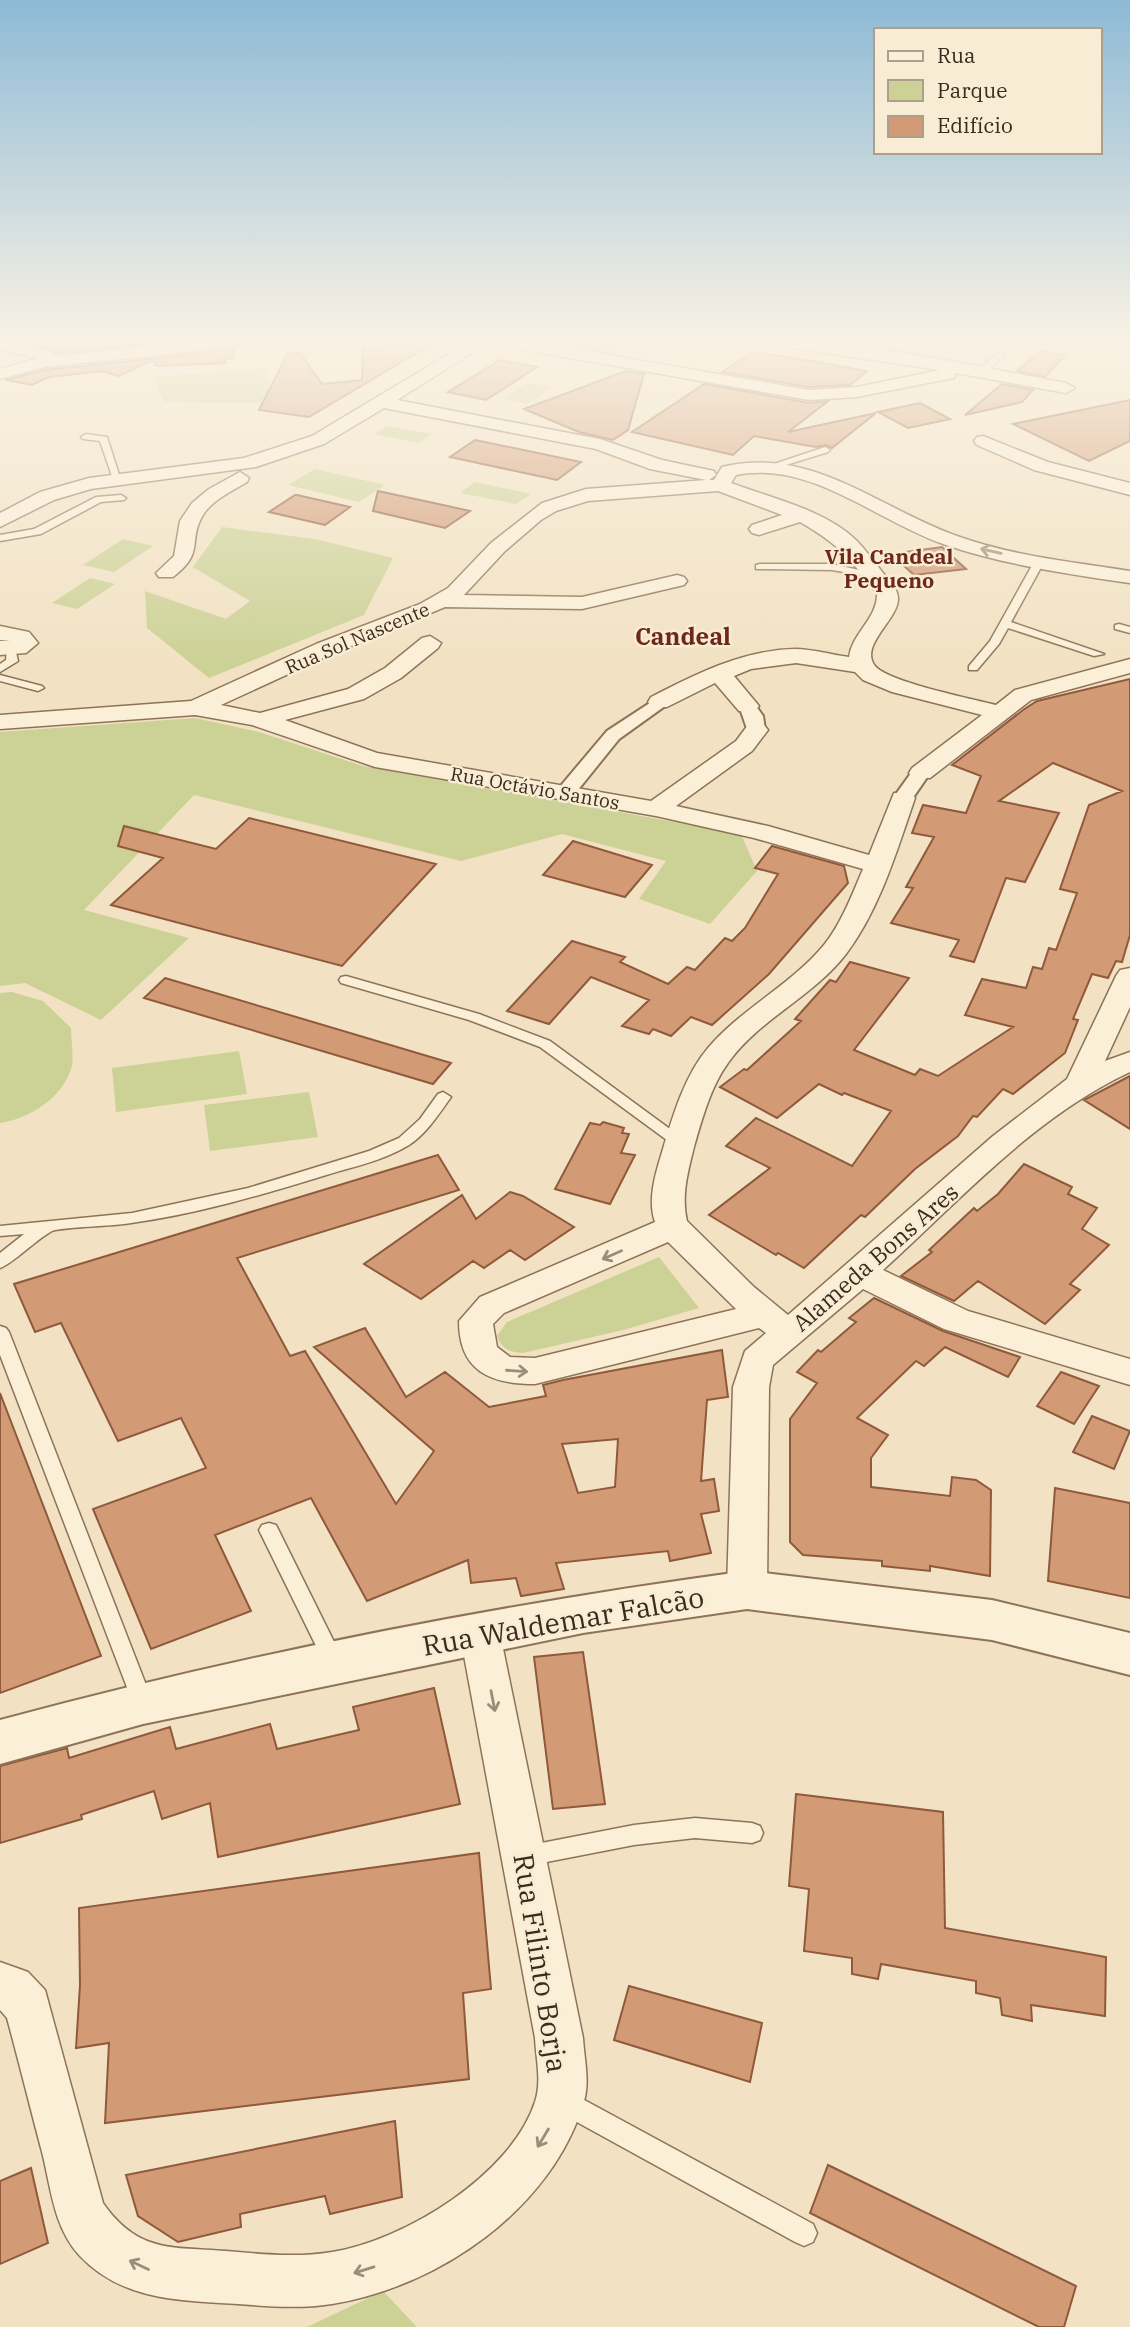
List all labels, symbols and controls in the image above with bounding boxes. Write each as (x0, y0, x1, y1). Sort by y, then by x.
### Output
legend (874, 28, 1102, 154)
text: Rua (937, 41, 975, 69)
text: Parque (937, 76, 1007, 104)
text: Edifício (937, 111, 1013, 139)
district label: Vila Candeal Pequeno (825, 542, 954, 594)
one-way arrow (980, 544, 1003, 557)
street label: Rua Sol Nascente (281, 597, 433, 679)
district label: Candeal (635, 620, 731, 652)
street label: Rua Octávio Santos (449, 761, 621, 815)
street label: Alameda Bons Ares (786, 1177, 964, 1337)
one-way arrow (602, 1249, 623, 1262)
one-way arrow (505, 1365, 528, 1378)
street label: Rua Waldemar Falcão (419, 1578, 707, 1664)
one-way arrow (487, 1689, 500, 1712)
street label: Rua Filinto Borja (505, 1851, 577, 2075)
one-way arrow (536, 2128, 550, 2148)
one-way arrow (129, 2258, 151, 2271)
one-way arrow (353, 2264, 375, 2277)

